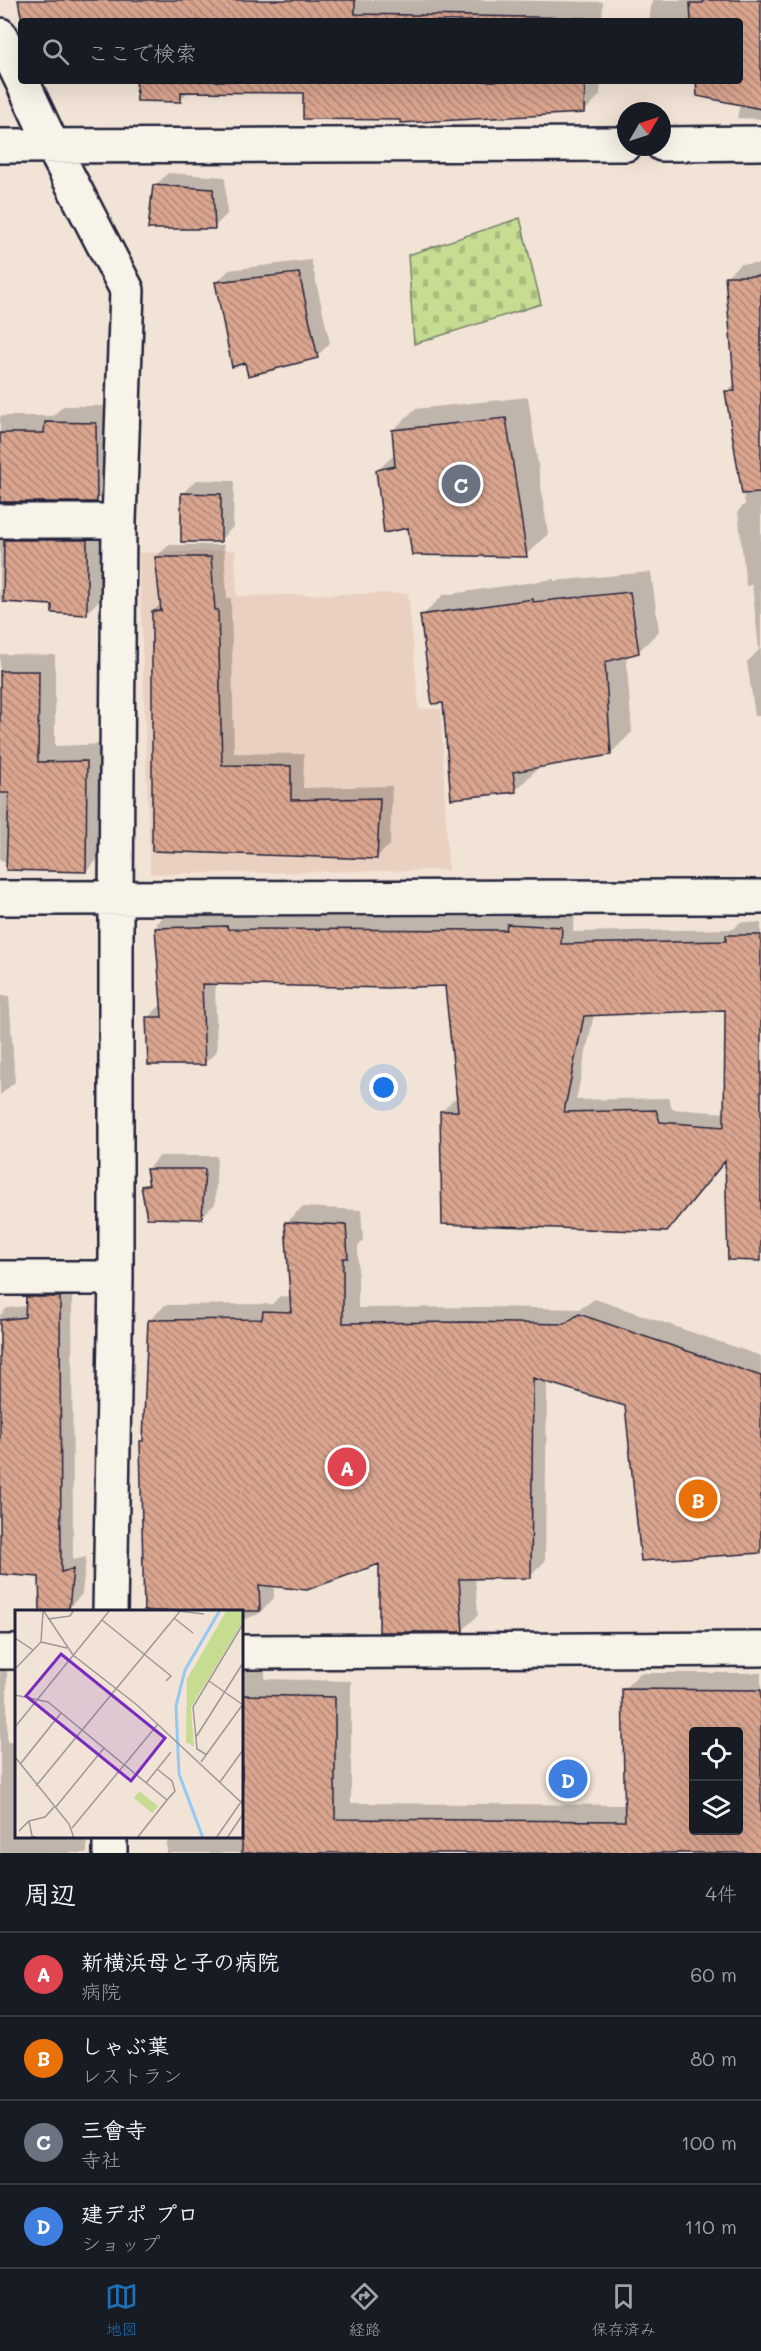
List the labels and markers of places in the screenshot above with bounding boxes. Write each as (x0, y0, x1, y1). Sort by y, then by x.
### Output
pin: C (442, 462, 480, 506)
pin: A (328, 1444, 366, 1490)
pin: B (678, 1476, 718, 1522)
pin: D (548, 1756, 588, 1802)

